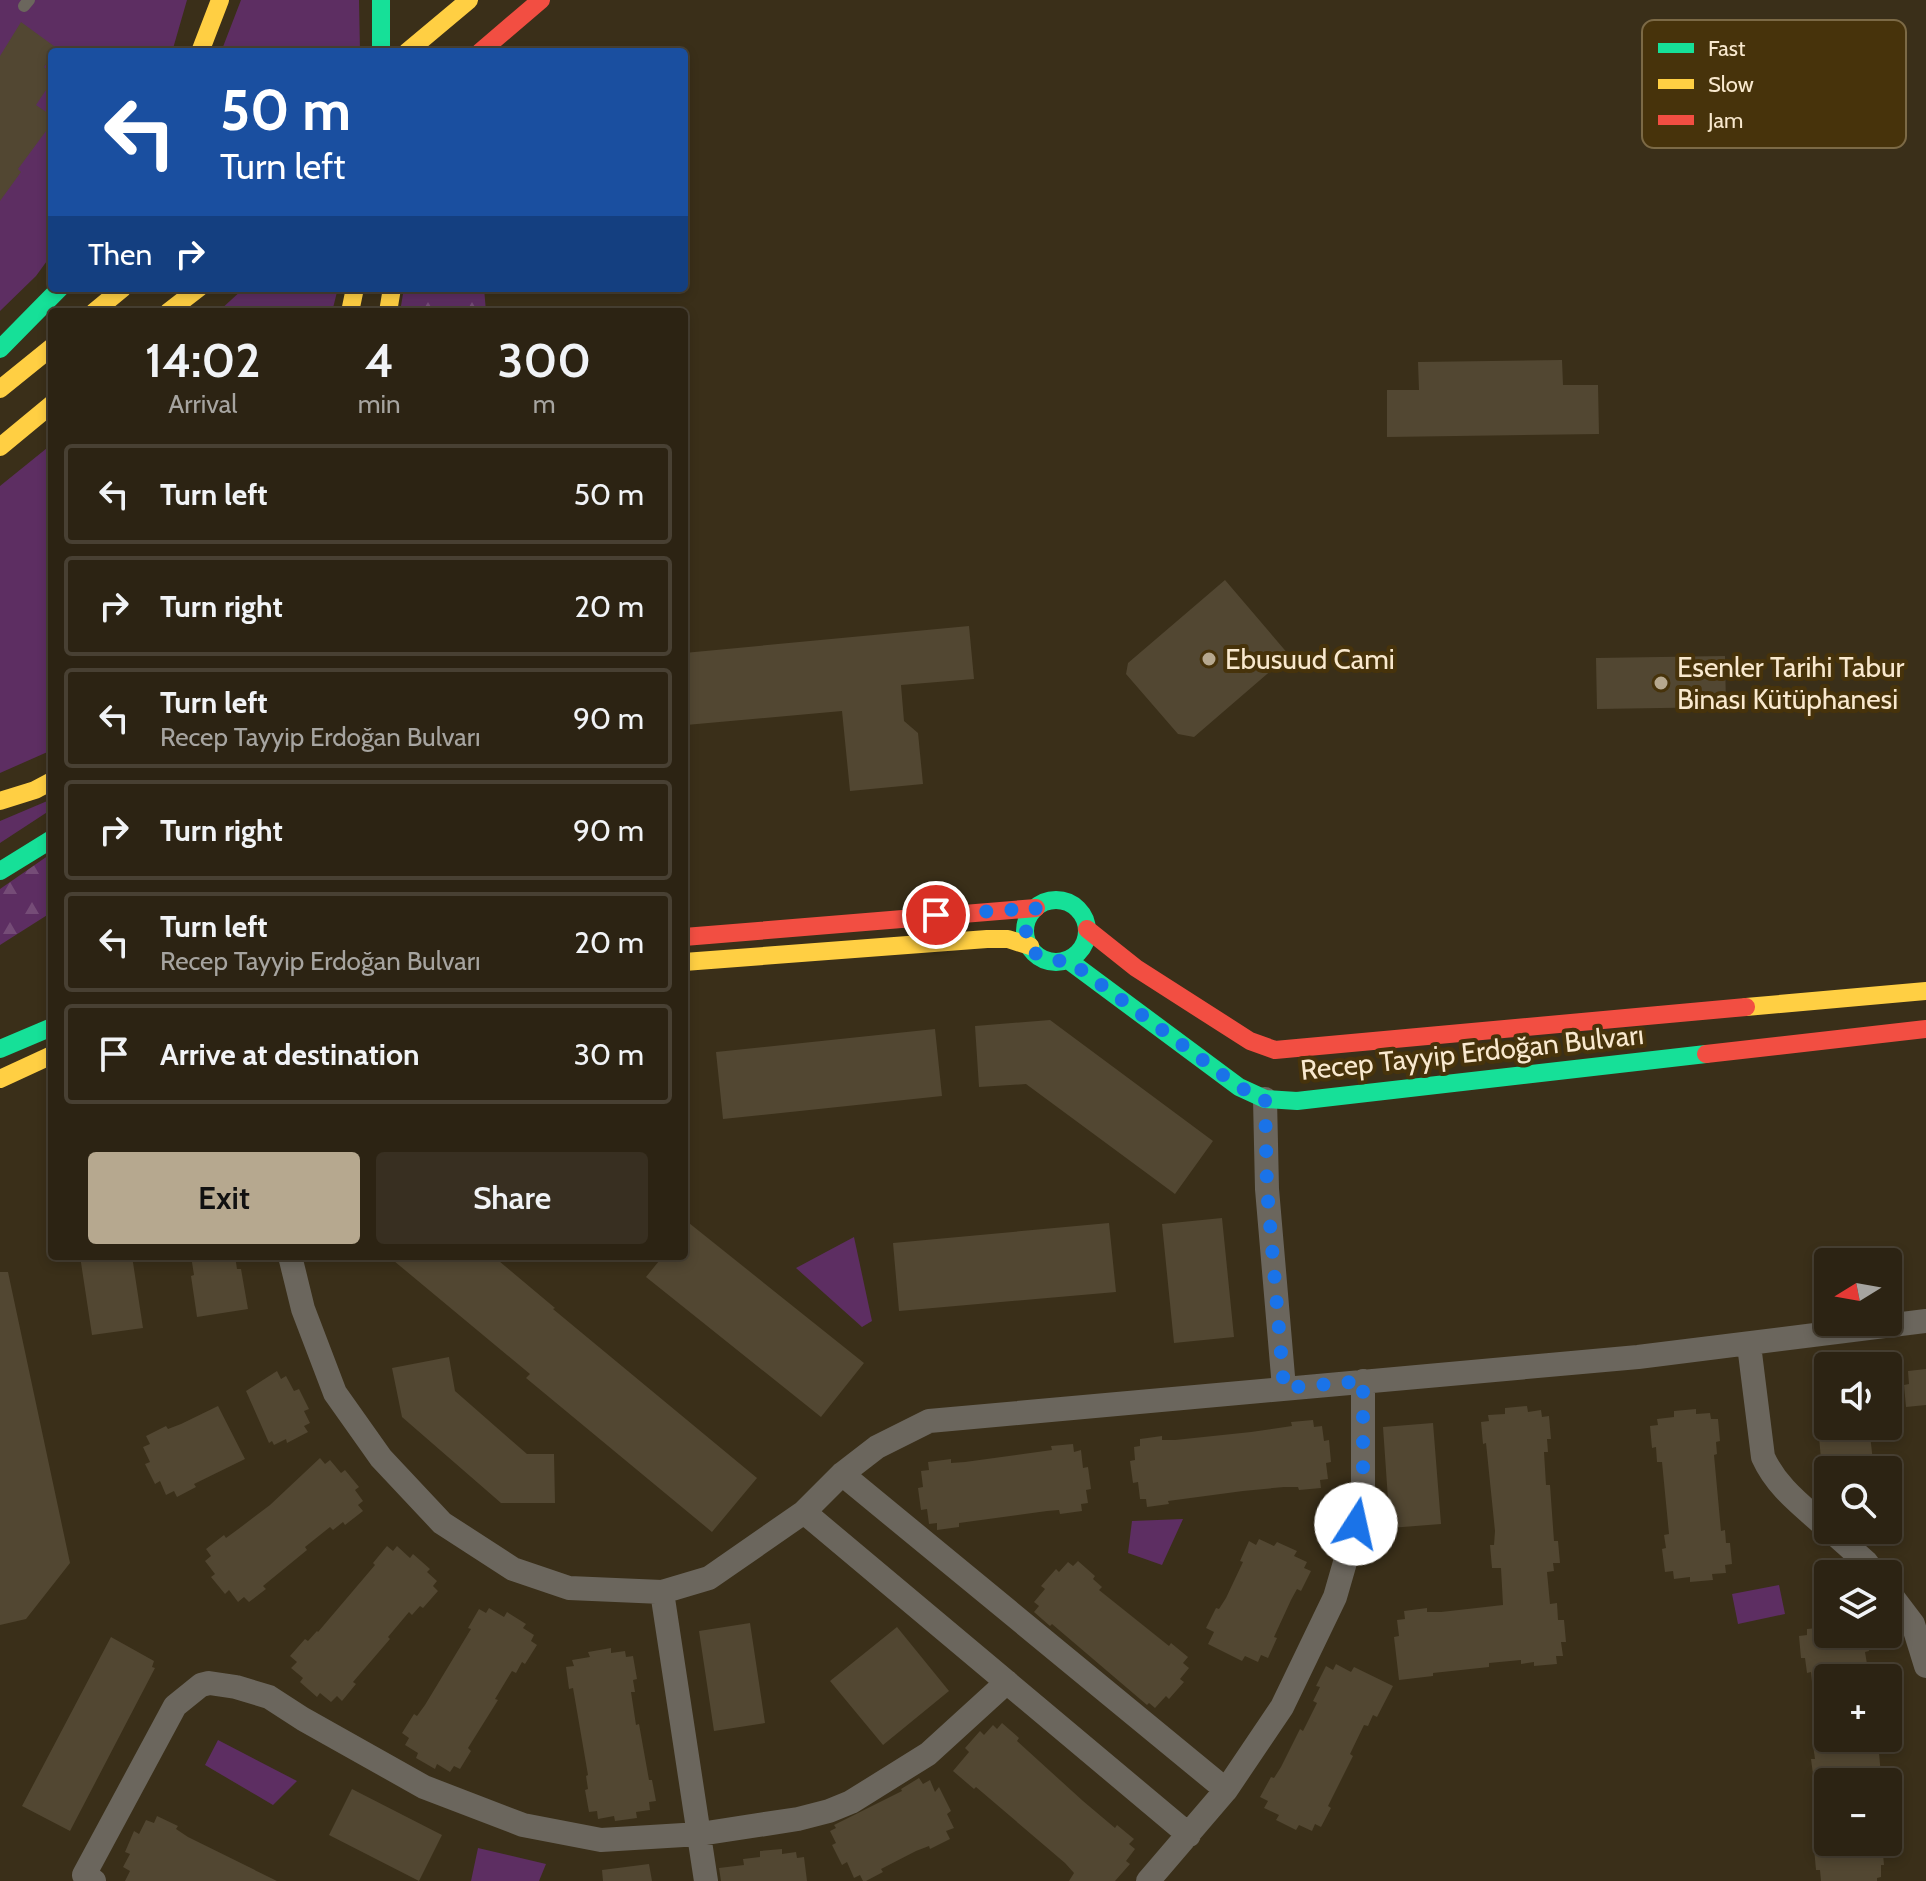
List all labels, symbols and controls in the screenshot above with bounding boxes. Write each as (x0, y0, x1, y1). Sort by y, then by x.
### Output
legend (1642, 20, 1906, 148)
text: Fast (1708, 35, 1746, 62)
text: Slow (1708, 71, 1754, 98)
text: 50 m (220, 76, 351, 144)
icon: left (88, 80, 192, 184)
text: Jam (1707, 107, 1743, 134)
text: Turn left (220, 144, 345, 188)
icon: right (168, 232, 212, 276)
text: Then (88, 236, 152, 273)
text: 14:02 (145, 331, 261, 389)
text: 4 (365, 331, 394, 389)
text: 300 (498, 331, 591, 389)
text: Arrival (168, 388, 237, 420)
text: min (358, 388, 400, 420)
text: m (533, 388, 556, 420)
icon: left (92, 472, 136, 516)
text: Turn left (160, 476, 268, 513)
text: 50 m (574, 476, 644, 513)
icon: right (92, 584, 136, 628)
text: Turn right (160, 588, 283, 625)
text: 20 m (574, 588, 644, 625)
place label: Ebusuud Cami (1225, 642, 1395, 676)
marker: Ebusuud Cami (1200, 650, 1218, 668)
place label: Esenler Tarihi Tabur Binası Kütüphanesi (1677, 650, 1905, 716)
marker: Esenler Tarihi Tabur Binası Kütüphanesi (1652, 674, 1670, 692)
text: Turn left (160, 684, 268, 721)
icon: left (92, 696, 136, 740)
text: 90 m (573, 700, 644, 737)
text: Recep Tayyip Erdoğan Bulvarı (160, 721, 481, 753)
icon: right (92, 808, 136, 852)
text: Turn right (160, 812, 283, 849)
text: 90 m (573, 812, 644, 849)
pin (902, 881, 970, 949)
icon: arrive (914, 893, 958, 937)
text: Turn left (160, 908, 268, 945)
icon: left (92, 920, 136, 964)
text: 20 m (574, 924, 644, 961)
text: Recep Tayyip Erdoğan Bulvarı (160, 945, 481, 977)
street label: Recep Tayyip Erdoğan Bulvarı (1299, 1017, 1645, 1087)
icon: arrive (92, 1032, 136, 1076)
text: Arrive at destination (160, 1036, 420, 1073)
text: 30 m (574, 1036, 644, 1073)
button: Exit (88, 1152, 360, 1244)
button: Share (376, 1152, 648, 1244)
north arrow (1814, 1248, 1902, 1336)
map controls (1814, 1248, 1902, 1856)
button: sound (1814, 1352, 1902, 1440)
button: search (1814, 1456, 1902, 1544)
position arrow (1314, 1482, 1398, 1566)
button: layers (1814, 1560, 1902, 1648)
button: + (1814, 1664, 1902, 1752)
button: − (1814, 1768, 1902, 1856)

